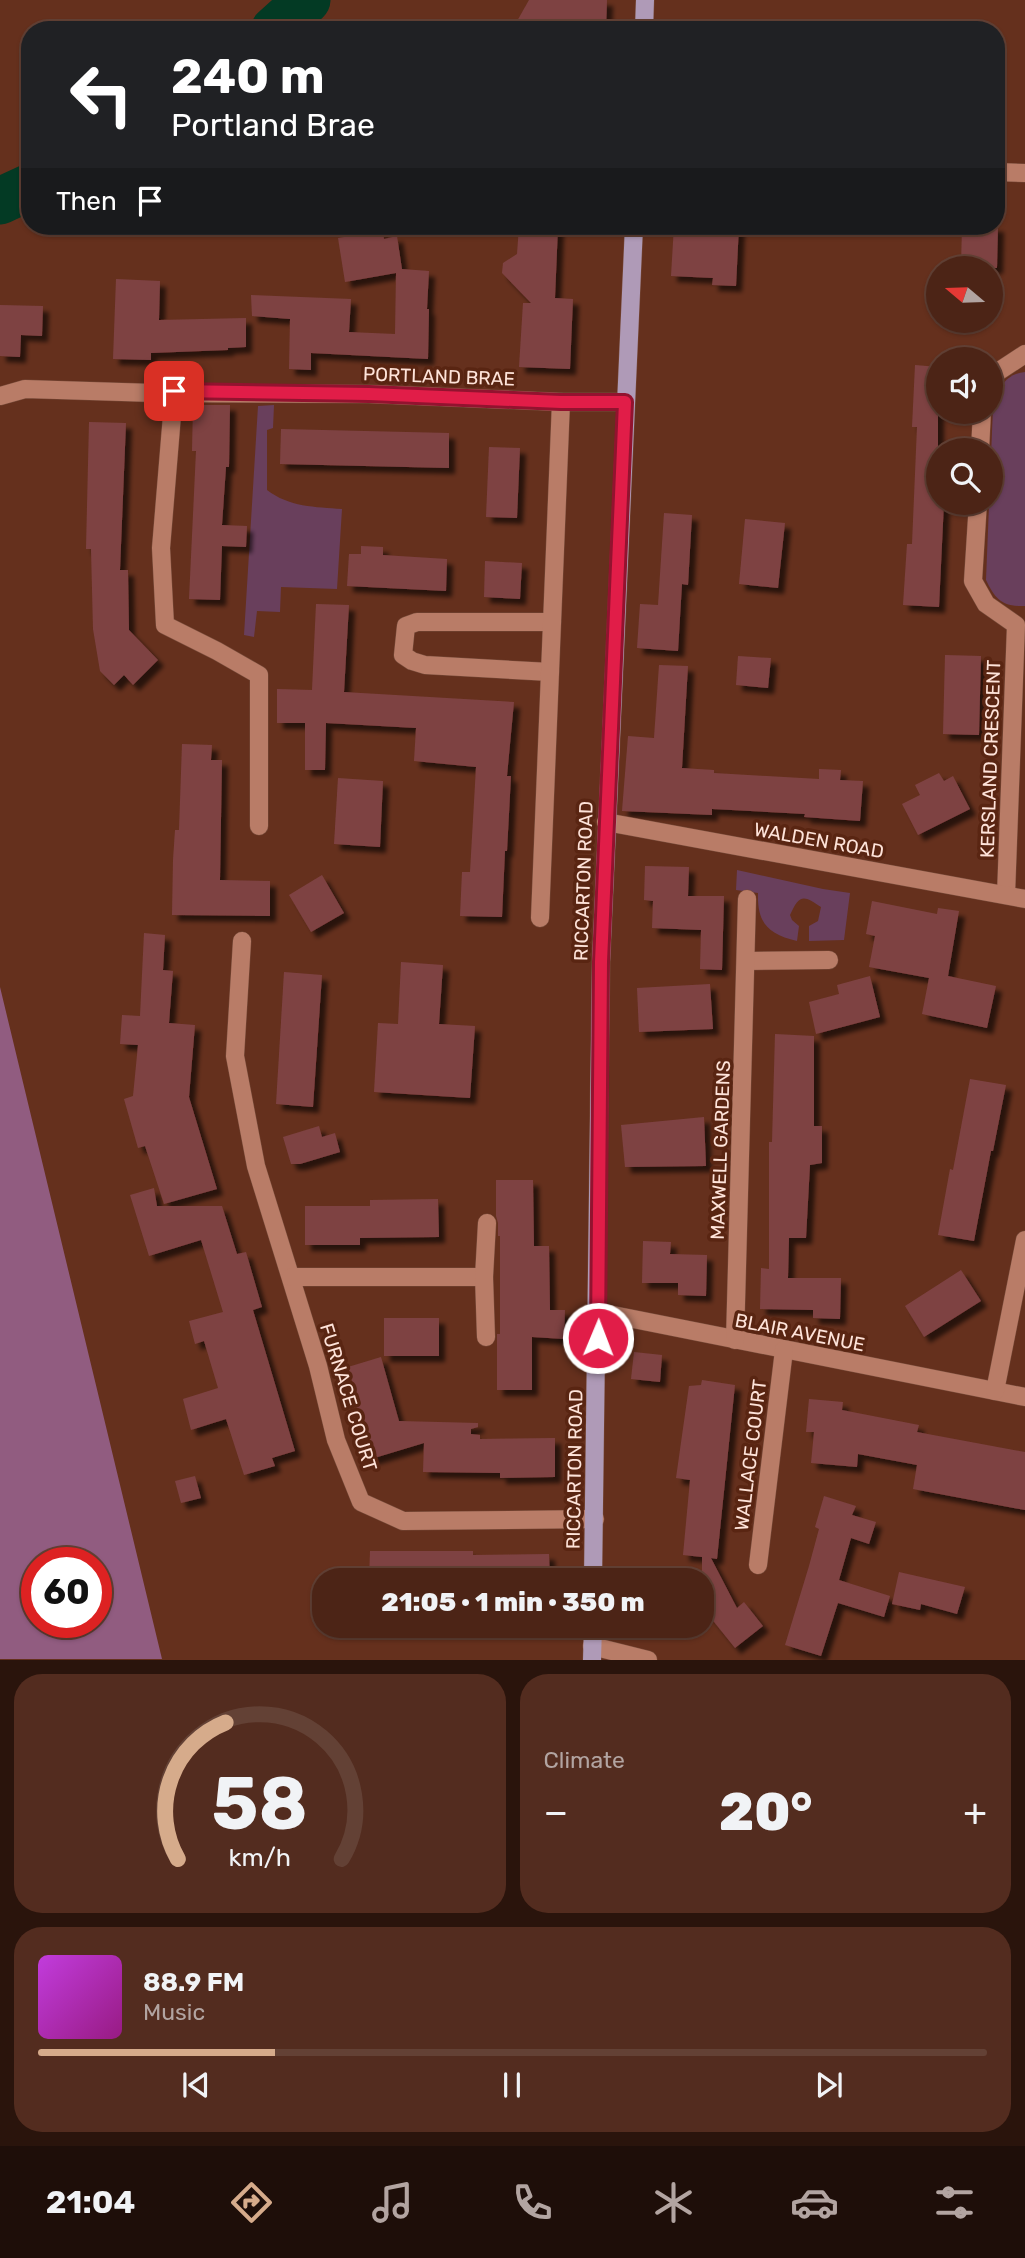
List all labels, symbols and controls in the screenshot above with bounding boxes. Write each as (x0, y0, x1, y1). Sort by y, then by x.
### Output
text: 240 m (171, 47, 325, 105)
icon: left (56, 49, 147, 140)
text: Portland Brae (171, 106, 375, 144)
icon: arrive (131, 182, 169, 220)
text: Then (56, 186, 117, 217)
north arrow (926, 256, 1003, 332)
map controls (926, 256, 1003, 515)
button: sound (926, 347, 1003, 424)
pin (144, 361, 204, 421)
street label: PORTLAND BRAE (363, 362, 515, 391)
icon: arrive (155, 372, 193, 410)
button: search (926, 438, 1003, 515)
street label: KERSLAND CRESCENT (976, 659, 1005, 859)
street label: RICCARTON ROAD (569, 801, 598, 961)
street label: WALDEN ROAD (752, 818, 886, 863)
street label: MAXWELL GARDENS (706, 1060, 735, 1240)
position arrow (561, 1301, 635, 1375)
street label: BLAIR AVENUE (733, 1309, 867, 1356)
street label: FURNACE COURT (315, 1320, 382, 1474)
street label: WALLACE COURT (730, 1378, 771, 1532)
street label: RICCARTON ROAD (562, 1389, 587, 1549)
speed limit sign: 60 (21, 1547, 112, 1638)
text: 21:05 · 1 min · 350 m (381, 1587, 645, 1618)
text: Climate (544, 1746, 625, 1774)
text: 58 (212, 1762, 308, 1848)
text: 20° (719, 1781, 812, 1843)
text: − (544, 1789, 568, 1835)
text: + (963, 1789, 987, 1835)
text: km/h (229, 1843, 291, 1872)
text: 88.9 FM (143, 1967, 244, 1998)
text: Music (143, 1998, 205, 2026)
icon: previous (177, 2066, 215, 2104)
icon: pause (493, 2066, 531, 2104)
icon: next (810, 2066, 848, 2104)
icon: directions (227, 2178, 276, 2227)
icon: music (368, 2178, 417, 2227)
icon: phone (508, 2178, 557, 2227)
icon: climate (649, 2178, 698, 2227)
icon: car (790, 2178, 839, 2227)
icon: filters (930, 2178, 979, 2227)
text: 21:04 (46, 2183, 135, 2221)

